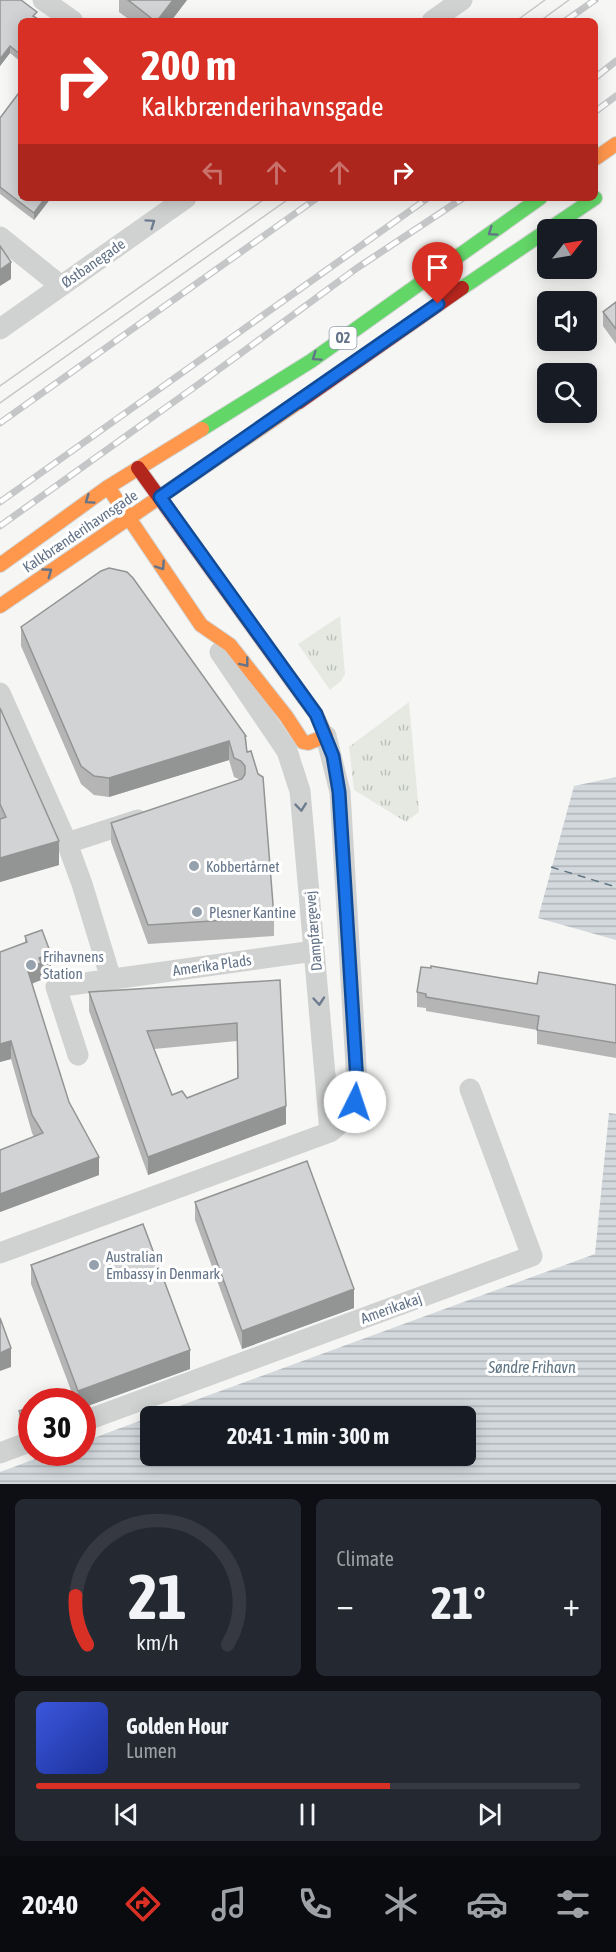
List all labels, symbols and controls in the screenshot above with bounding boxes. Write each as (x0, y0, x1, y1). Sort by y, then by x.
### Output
text: 200 m (141, 41, 236, 89)
icon: right (42, 42, 120, 120)
text: Kalkbrænderihavnsgade (141, 91, 383, 122)
icon: left (197, 156, 230, 189)
icon: ahead (260, 156, 293, 189)
icon: ahead (323, 156, 356, 189)
icon: right (386, 156, 419, 189)
one-way arrow (144, 219, 155, 230)
north arrow (537, 219, 597, 279)
map controls (537, 219, 597, 423)
one-way arrow (488, 225, 499, 236)
street label: Østbanegade (58, 235, 128, 291)
pin (412, 242, 463, 304)
icon: arrive (421, 251, 454, 284)
button: sound (537, 291, 597, 351)
road number: O2 (330, 327, 356, 349)
one-way arrow (312, 350, 323, 361)
button: search (537, 363, 597, 423)
street label: Kalkbrænderihavnsgade (19, 486, 141, 576)
one-way arrow (85, 493, 96, 504)
one-way arrow (154, 560, 166, 570)
one-way arrow (41, 568, 52, 579)
one-way arrow (237, 656, 248, 667)
one-way arrow (294, 803, 307, 812)
place label: Kobbertårnet (206, 858, 280, 875)
marker: Kobbertårnet (187, 859, 201, 873)
street label: Dampfærgevej (301, 890, 325, 972)
place label: Plesner Kantine (209, 904, 296, 921)
marker: Plesner Kantine (190, 905, 204, 919)
place label: Frihavnens Station (43, 948, 104, 982)
street label: Amerika Plads (172, 951, 252, 979)
marker: Frihavnens Station (24, 958, 38, 972)
one-way arrow (312, 997, 325, 1006)
position arrow (323, 1070, 387, 1134)
place label: Australian Embassy in Denmark (106, 1248, 221, 1282)
marker: Australian Embassy in Denmark (87, 1258, 101, 1272)
street label: Amerikakaj (358, 1289, 424, 1327)
water label: Søndre Frihavn (487, 1358, 576, 1376)
speed limit sign: 30 (18, 1388, 96, 1466)
text: 20:41 · 1 min · 300 m (227, 1423, 389, 1449)
text: Climate (337, 1547, 394, 1570)
text: 21 (128, 1561, 187, 1632)
text: 21° (431, 1577, 486, 1629)
text: − (337, 1585, 354, 1623)
text: + (563, 1585, 580, 1623)
text: km/h (136, 1630, 179, 1655)
text: Golden Hour (126, 1713, 228, 1739)
text: Lumen (126, 1739, 177, 1762)
icon: previous (110, 1798, 143, 1831)
icon: pause (291, 1798, 324, 1831)
icon: next (473, 1798, 506, 1831)
icon: directions (122, 1883, 164, 1925)
icon: music (208, 1883, 250, 1925)
icon: phone (294, 1883, 336, 1925)
icon: climate (380, 1883, 422, 1925)
icon: car (466, 1883, 508, 1925)
icon: filters (552, 1883, 594, 1925)
text: 20:40 (22, 1889, 78, 1920)

